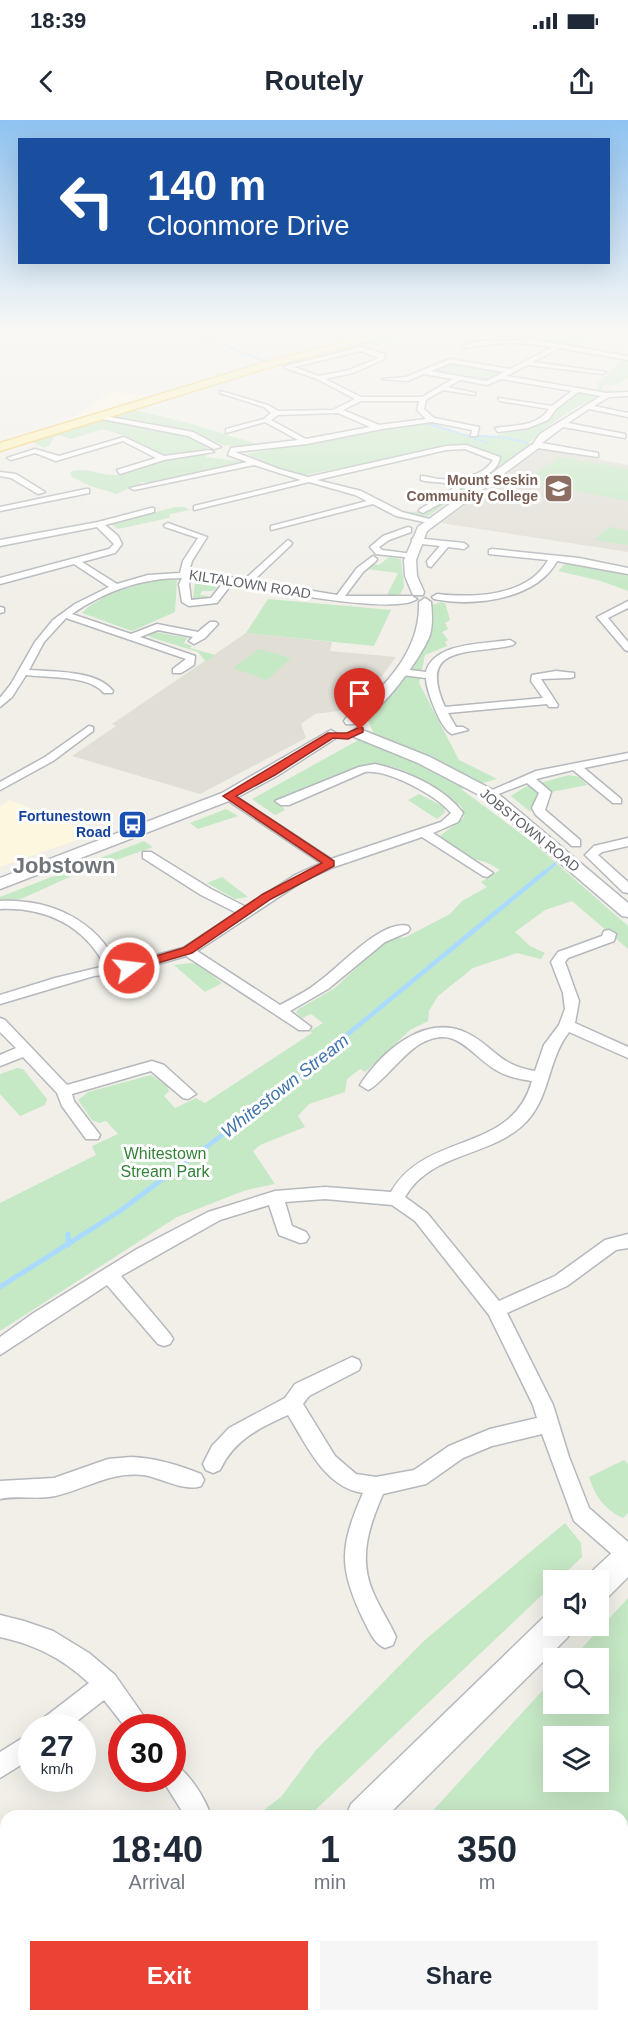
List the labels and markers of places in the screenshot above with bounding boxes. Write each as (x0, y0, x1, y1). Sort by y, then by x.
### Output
place label: Mount Seskin Community College (407, 472, 538, 504)
school or university icon: Mount Seskin Community College (543, 472, 575, 504)
pin (334, 668, 385, 730)
place label: Fortunestown Road (18, 808, 111, 840)
bus stop icon: Fortunestown Road (116, 808, 148, 840)

